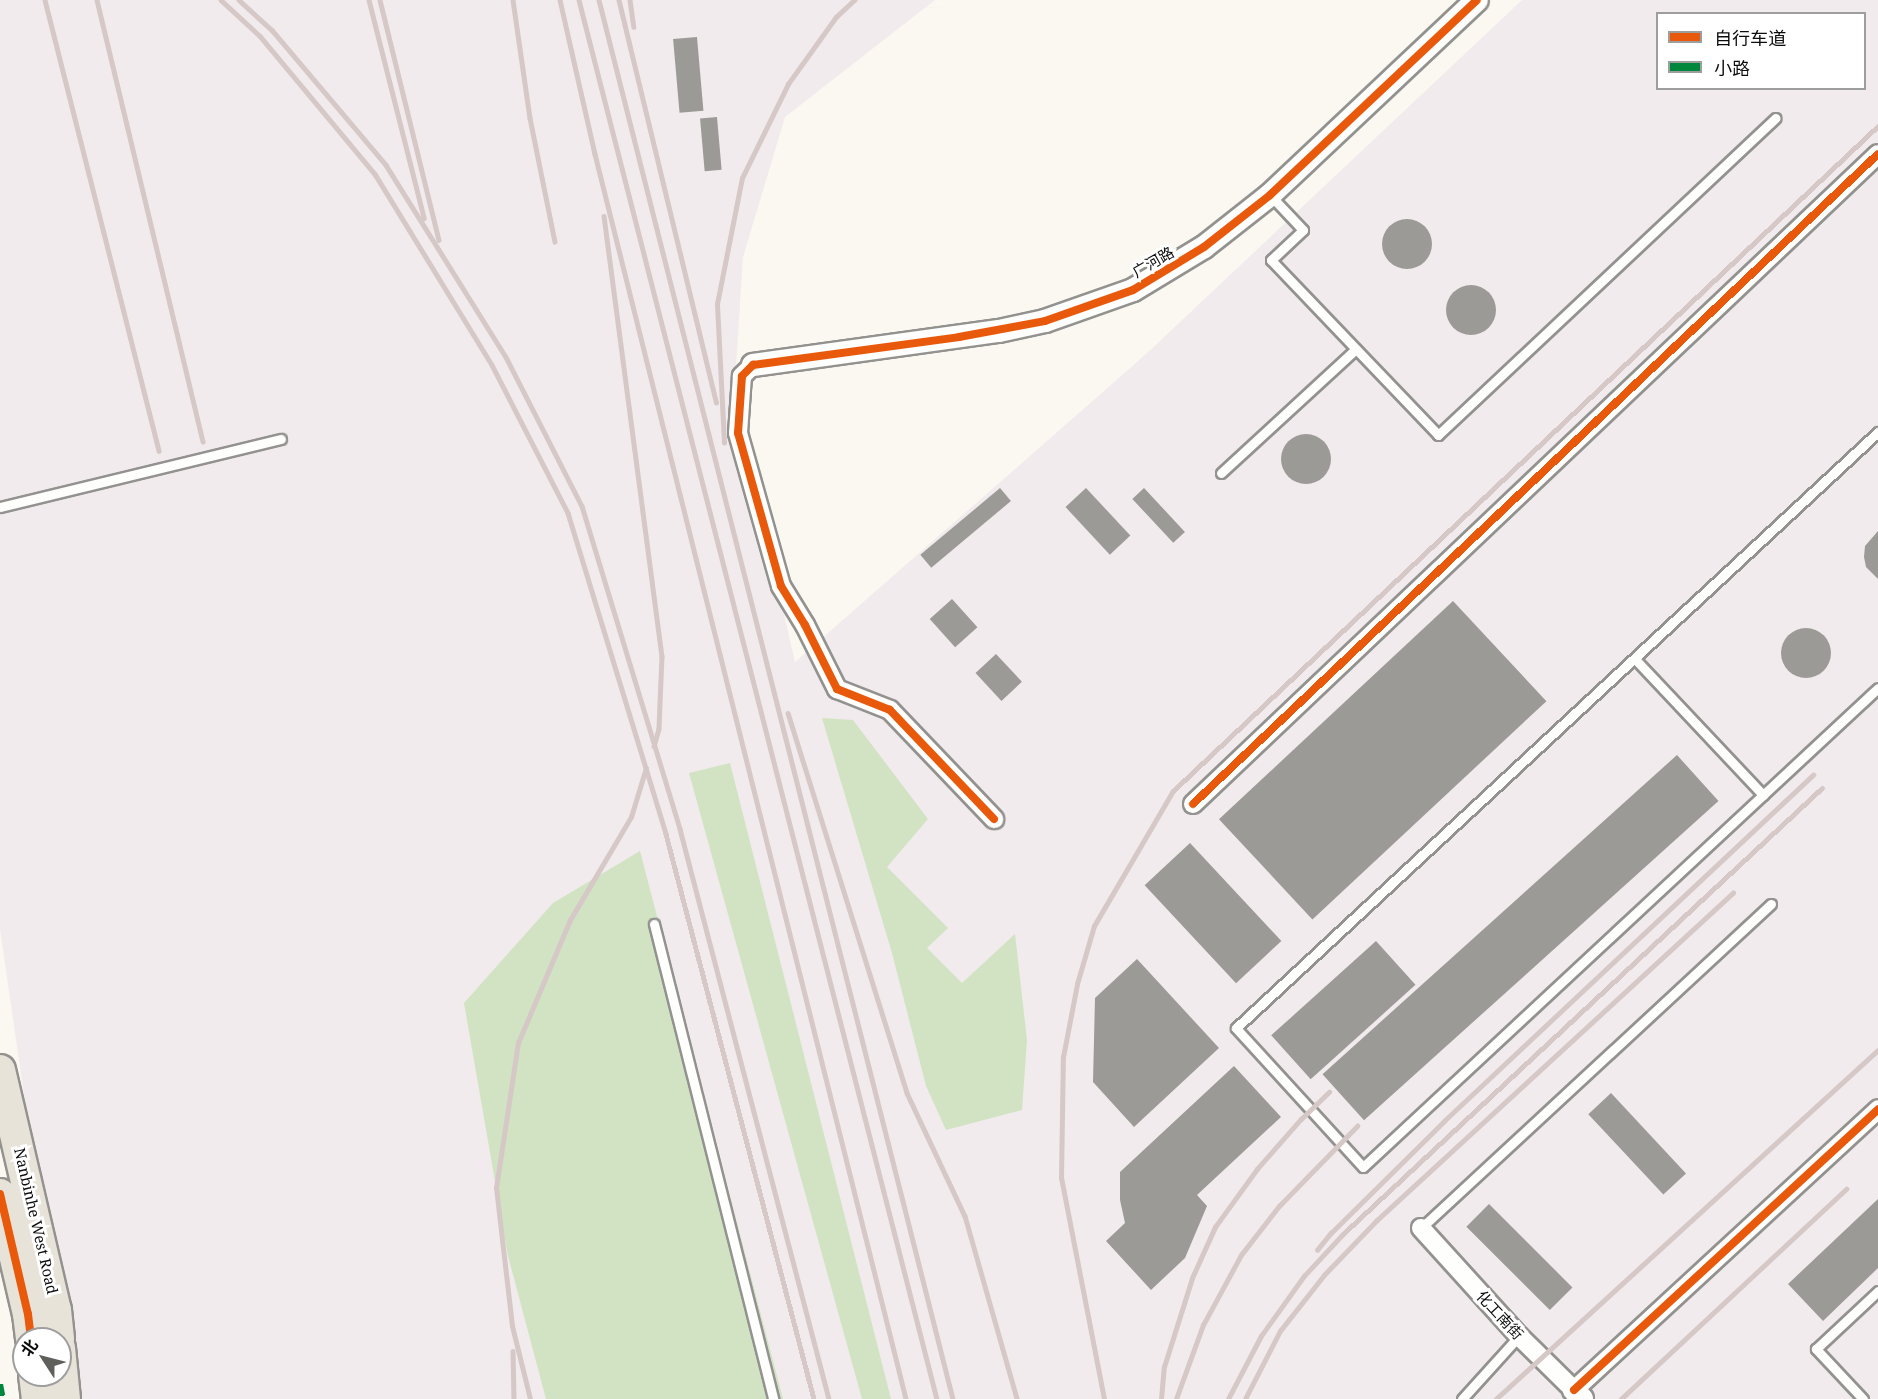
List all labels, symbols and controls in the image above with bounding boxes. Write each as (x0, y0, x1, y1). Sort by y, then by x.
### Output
legend (1656, 12, 1866, 90)
text: 自行车道 (1714, 26, 1786, 50)
text: 小路 (1714, 56, 1750, 80)
street label: 广河路 (1129, 243, 1177, 281)
street label: Nanbinhe West Road (10, 1146, 62, 1296)
street label: 化工南街 (1473, 1287, 1527, 1343)
north arrow (12, 1327, 72, 1387)
text: 北 (15, 1335, 43, 1361)

